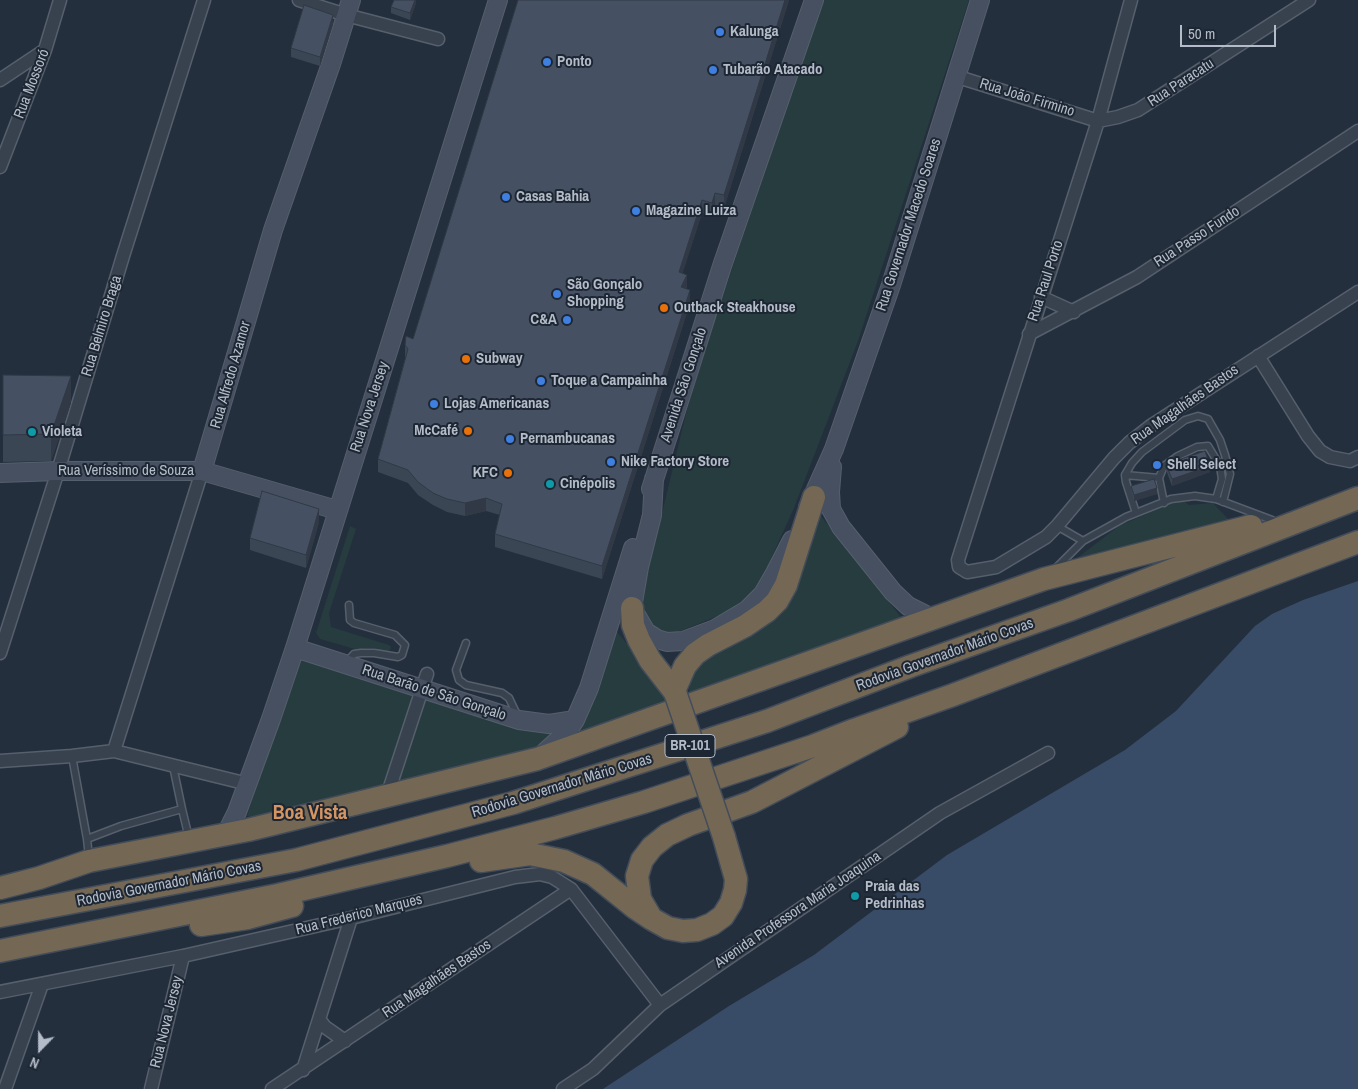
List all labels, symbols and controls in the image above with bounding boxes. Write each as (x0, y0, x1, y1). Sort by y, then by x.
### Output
scale bar (1183, 15, 1279, 47)
place label: Kalunga (730, 23, 779, 41)
text: 50 m (1188, 23, 1215, 44)
marker: Kalunga (714, 26, 726, 38)
street label: Rua Mossoró (10, 47, 54, 121)
place label: Ponto (557, 53, 592, 71)
street label: Rua Paracatu (1145, 55, 1217, 111)
marker: Ponto (541, 56, 553, 68)
place label: Tubarão Atacado (723, 61, 823, 79)
marker: Tubarão Atacado (707, 64, 719, 76)
street label: Rua João Firmino (977, 75, 1077, 121)
street label: Rua Governador Macedo Soares (873, 136, 945, 314)
place label: Casas Bahia (516, 188, 589, 206)
marker: Casas Bahia (500, 191, 512, 203)
place label: Magazine Luiza (646, 202, 736, 220)
street label: Rua Passo Fundo (1151, 203, 1243, 271)
marker: Magazine Luiza (630, 205, 642, 217)
street label: Rua Raul Porto (1024, 238, 1068, 324)
street label: Rua Belmiro Braga (78, 273, 126, 379)
place label: São Gonçalo Shopping (567, 276, 642, 311)
marker: São Gonçalo Shopping (551, 288, 563, 300)
place label: Outback Steakhouse (674, 299, 796, 317)
marker: Outback Steakhouse (658, 302, 670, 314)
place label: C&A (530, 311, 557, 329)
marker: C&A (561, 314, 573, 326)
street label: Rua Alfredo Azamor (207, 319, 255, 431)
street label: Avenida São Gonçalo (657, 325, 711, 445)
place label: Subway (476, 350, 522, 368)
marker: Subway (460, 353, 472, 365)
street label: Rua Nova Jersey (347, 359, 393, 455)
street label: Rua Magalhães Bastos (1128, 361, 1242, 449)
place label: Toque a Campainha (551, 372, 667, 390)
marker: Toque a Campainha (535, 375, 547, 387)
place label: Lojas Americanas (444, 395, 549, 413)
marker: Lojas Americanas (428, 398, 440, 410)
place label: McCafé (414, 422, 458, 440)
place label: Violeta (42, 423, 82, 441)
marker: McCafé (462, 425, 474, 437)
marker: Violeta (26, 426, 38, 438)
place label: Pernambucanas (520, 430, 615, 448)
marker: Pernambucanas (504, 433, 516, 445)
place label: Nike Factory Store (621, 453, 729, 471)
marker: Nike Factory Store (605, 456, 617, 468)
place label: Shell Select (1167, 456, 1236, 474)
marker: Shell Select (1151, 459, 1163, 471)
street label: Rua Veríssimo de Souza (58, 462, 194, 480)
place label: KFC (473, 464, 498, 482)
marker: KFC (502, 467, 514, 479)
place label: Cinépolis (560, 475, 615, 493)
marker: Cinépolis (544, 478, 556, 490)
street label: Rodovia Governador Mário Covas (854, 615, 1036, 695)
street label: Rua Barão de São Gonçalo (360, 661, 508, 725)
road number: BR-101 (665, 734, 715, 758)
street label: Rodovia Governador Mário Covas (470, 750, 654, 822)
district label: Boa Vista (273, 802, 347, 826)
street label: Avenida Professora Maria Joaquina (711, 848, 885, 972)
street label: Rodovia Governador Mário Covas (75, 857, 263, 911)
place label: Praia das Pedrinhas (865, 878, 924, 913)
marker: Praia das Pedrinhas (849, 890, 861, 902)
street label: Rua Frederico Marques (294, 891, 424, 939)
street label: Rua Magalhães Bastos (379, 936, 495, 1022)
street label: Rua Nova Jersey (147, 974, 187, 1070)
north arrow (15, 1024, 65, 1074)
text: N (27, 1053, 42, 1073)

